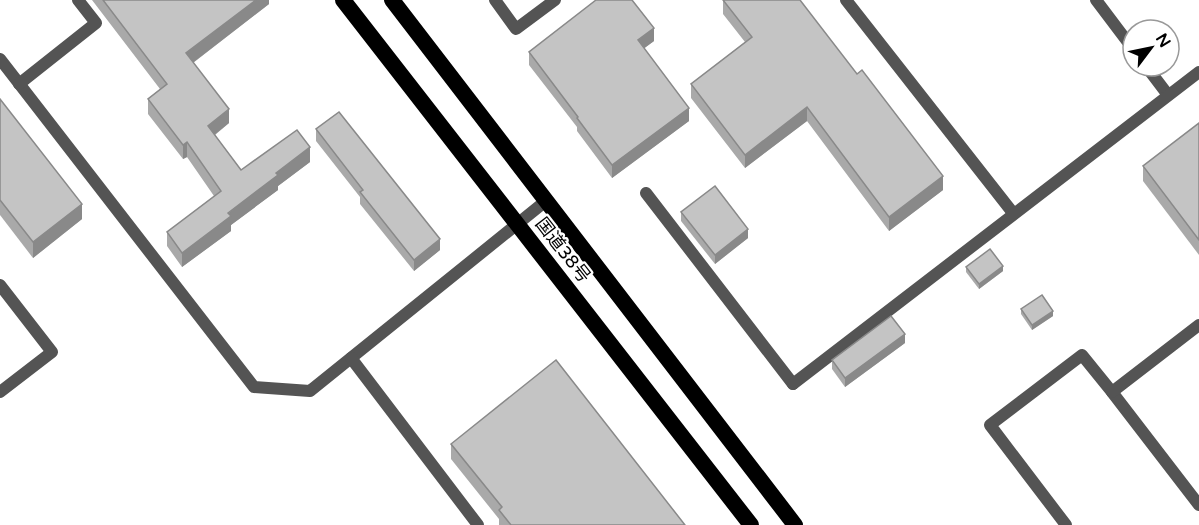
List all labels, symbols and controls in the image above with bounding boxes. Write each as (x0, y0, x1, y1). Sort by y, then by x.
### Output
north arrow (1121, 18, 1181, 78)
text: N (1151, 30, 1175, 51)
street label: 国道38号 (531, 213, 595, 287)

